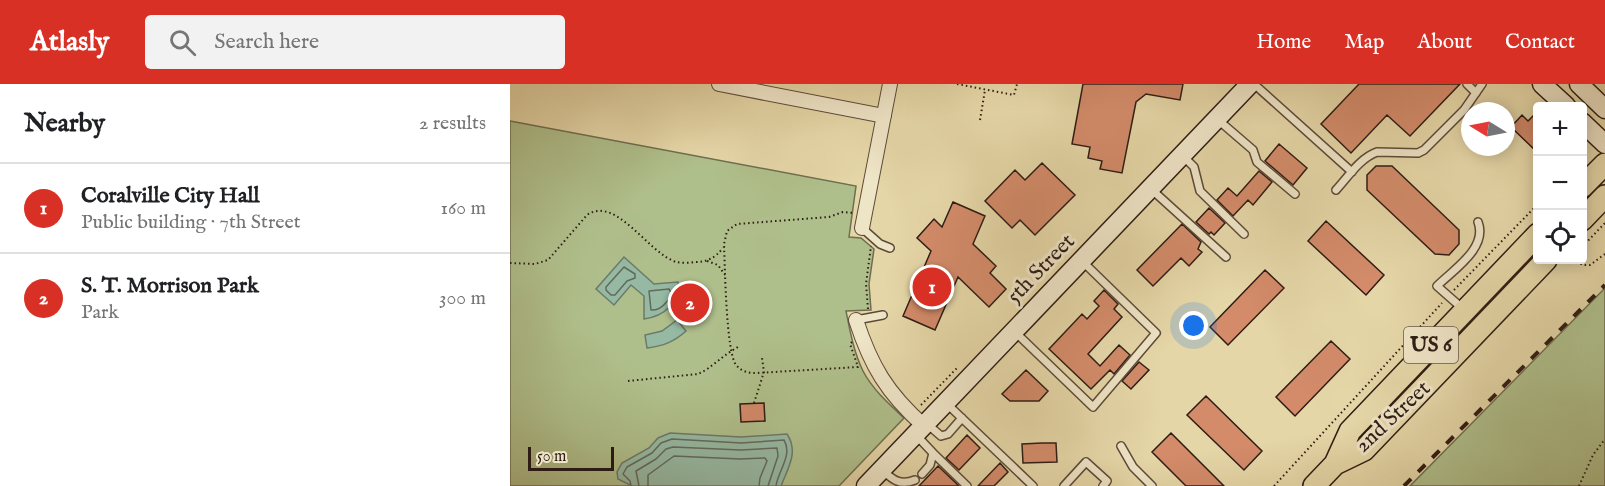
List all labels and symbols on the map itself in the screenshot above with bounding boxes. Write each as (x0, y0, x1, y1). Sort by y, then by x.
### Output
north arrow (1461, 102, 1515, 156)
street label: 5th Street (1001, 228, 1081, 310)
pin: 1 (912, 264, 952, 310)
pin: 2 (670, 280, 710, 326)
your location (1179, 311, 1208, 340)
road number: US 6 (1404, 327, 1458, 363)
street label: 2nd Street (1349, 375, 1437, 459)
scale bar (528, 444, 614, 472)

